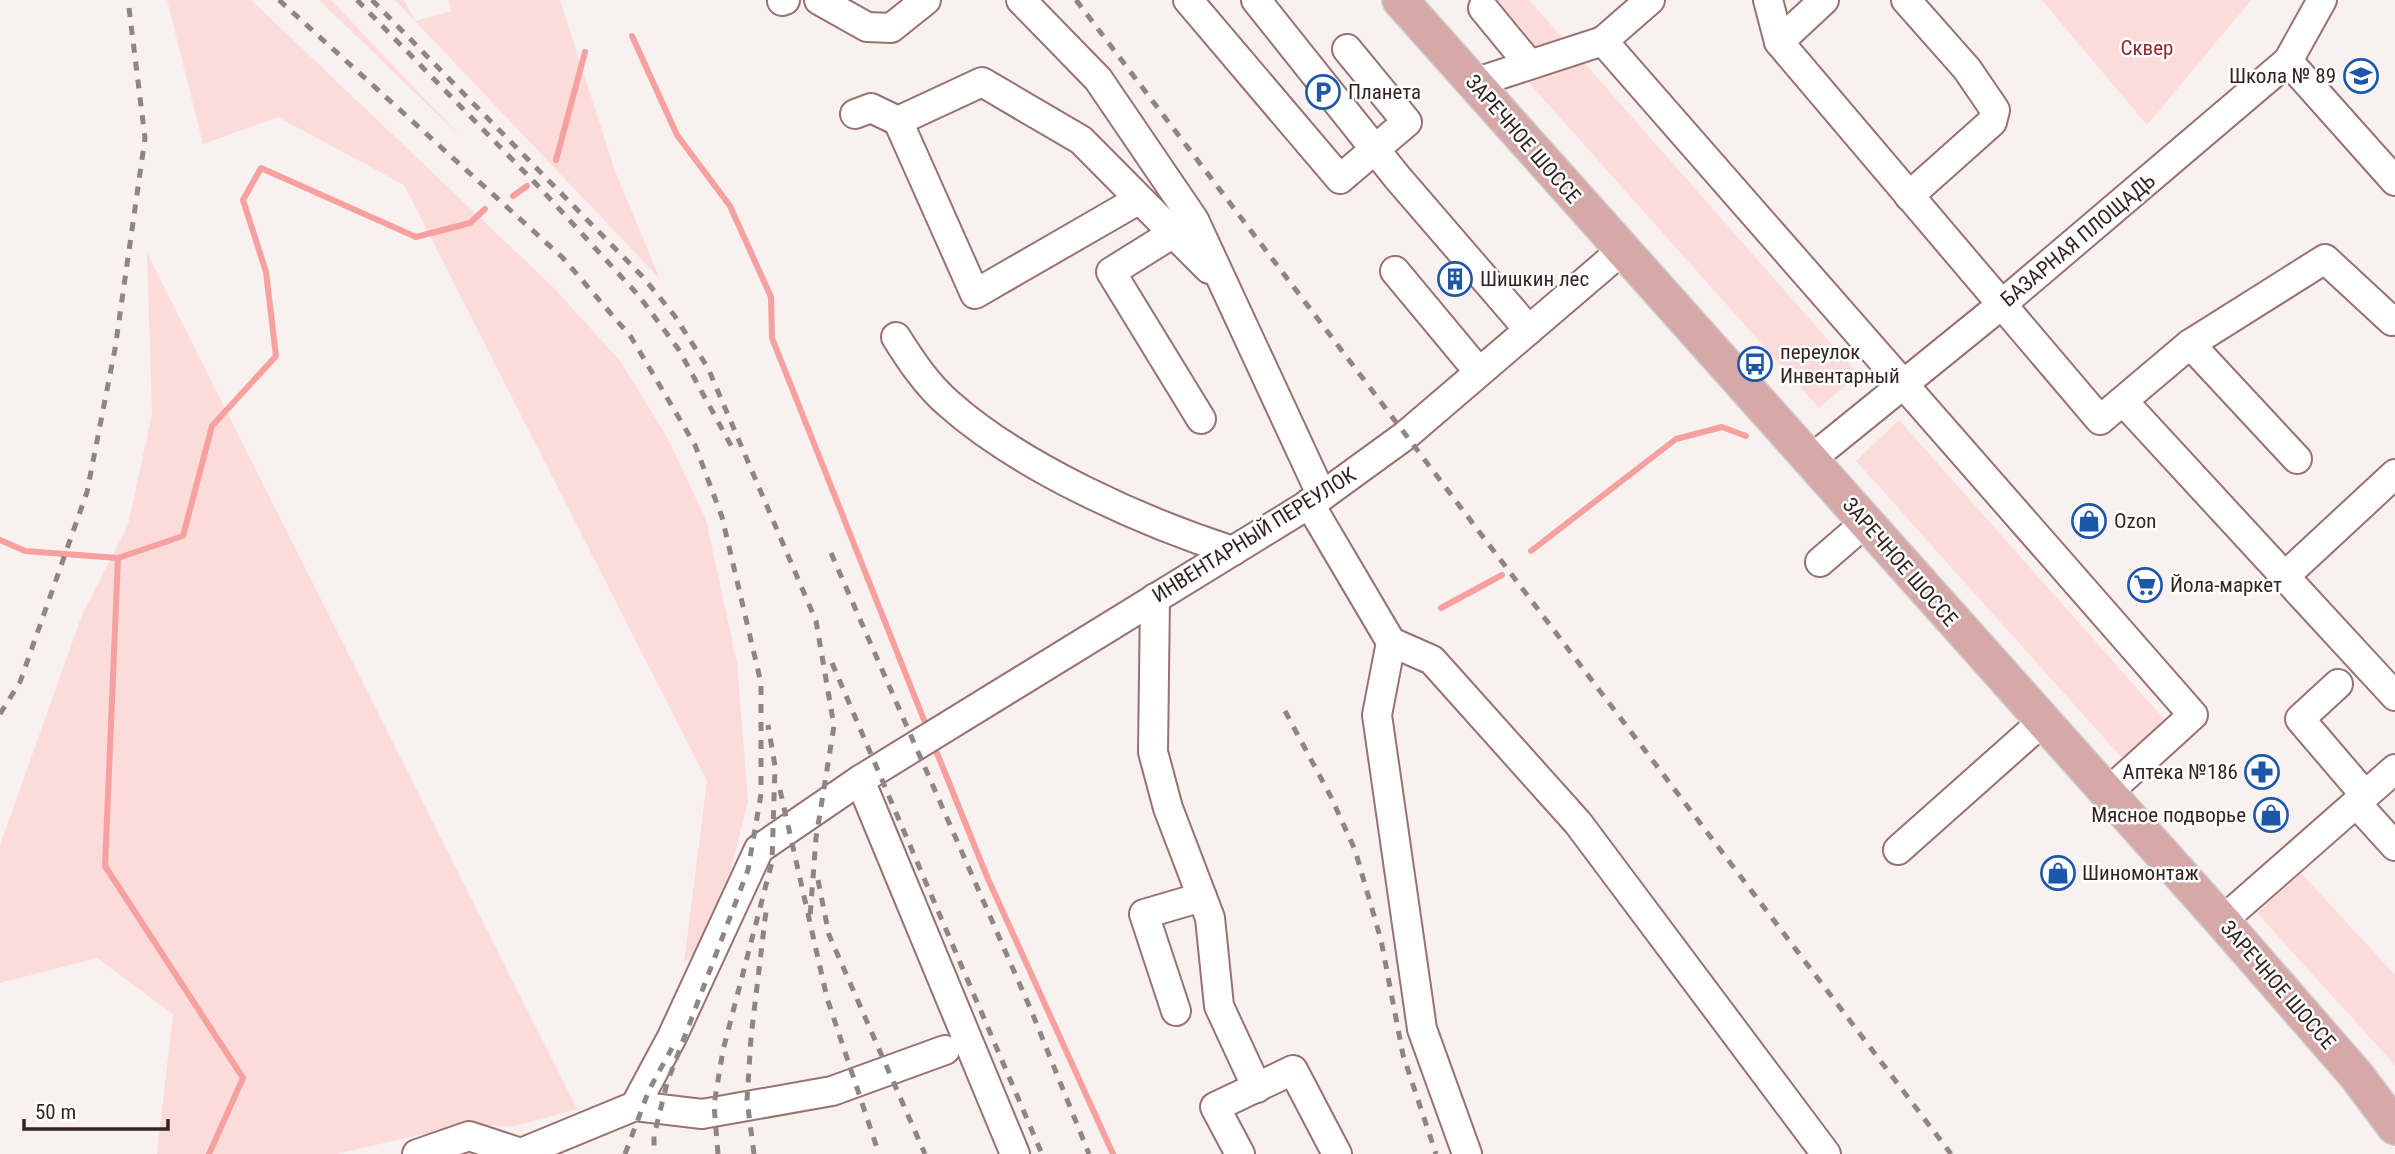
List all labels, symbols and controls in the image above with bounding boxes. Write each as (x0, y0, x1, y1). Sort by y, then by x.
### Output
park label: Сквер (2121, 36, 2173, 60)
school or university icon: Школа № 89 (2342, 57, 2380, 95)
place label: Школа № 89 (2229, 64, 2336, 88)
street label: ЗАРЕЧНОЕ ШОССЕ (1461, 70, 1585, 208)
parking icon: Планета (1304, 73, 1342, 111)
place label: Планета (1348, 80, 1421, 104)
street label: БАЗАРНАЯ ПЛОЩАДЬ (1996, 168, 2160, 312)
building icon: Шишкин лес (1436, 260, 1474, 298)
place label: Шишкин лес (1480, 267, 1589, 291)
place label: переулок Инвентарный (1780, 340, 1900, 388)
bus stop icon: переулок Инвентарный (1736, 345, 1774, 383)
street label: ИНВЕНТАРНЫЙ ПЕРЕУЛОК (1148, 462, 1360, 607)
street label: ЗАРЕЧНОЕ ШОССЕ (1838, 493, 1962, 631)
shop icon: Ozon (2070, 502, 2108, 540)
place label: Ozon (2114, 509, 2156, 533)
supermarket icon: Йола-маркет (2126, 566, 2164, 604)
place label: Йола-маркет (2170, 573, 2282, 597)
pharmacy icon: Аптека №186 (2243, 753, 2281, 791)
place label: Аптека №186 (2123, 760, 2238, 784)
shop icon: Мясное подворье (2252, 796, 2290, 834)
place label: Мясное подворье (2091, 803, 2246, 827)
shop icon: Шиномонтаж (2039, 854, 2077, 892)
place label: Шиномонтаж (2082, 861, 2199, 885)
street label: ЗАРЕЧНОЕ ШОССЕ (2216, 916, 2340, 1054)
scale bar (24, 1088, 168, 1132)
text: 50 m (35, 1100, 76, 1124)

